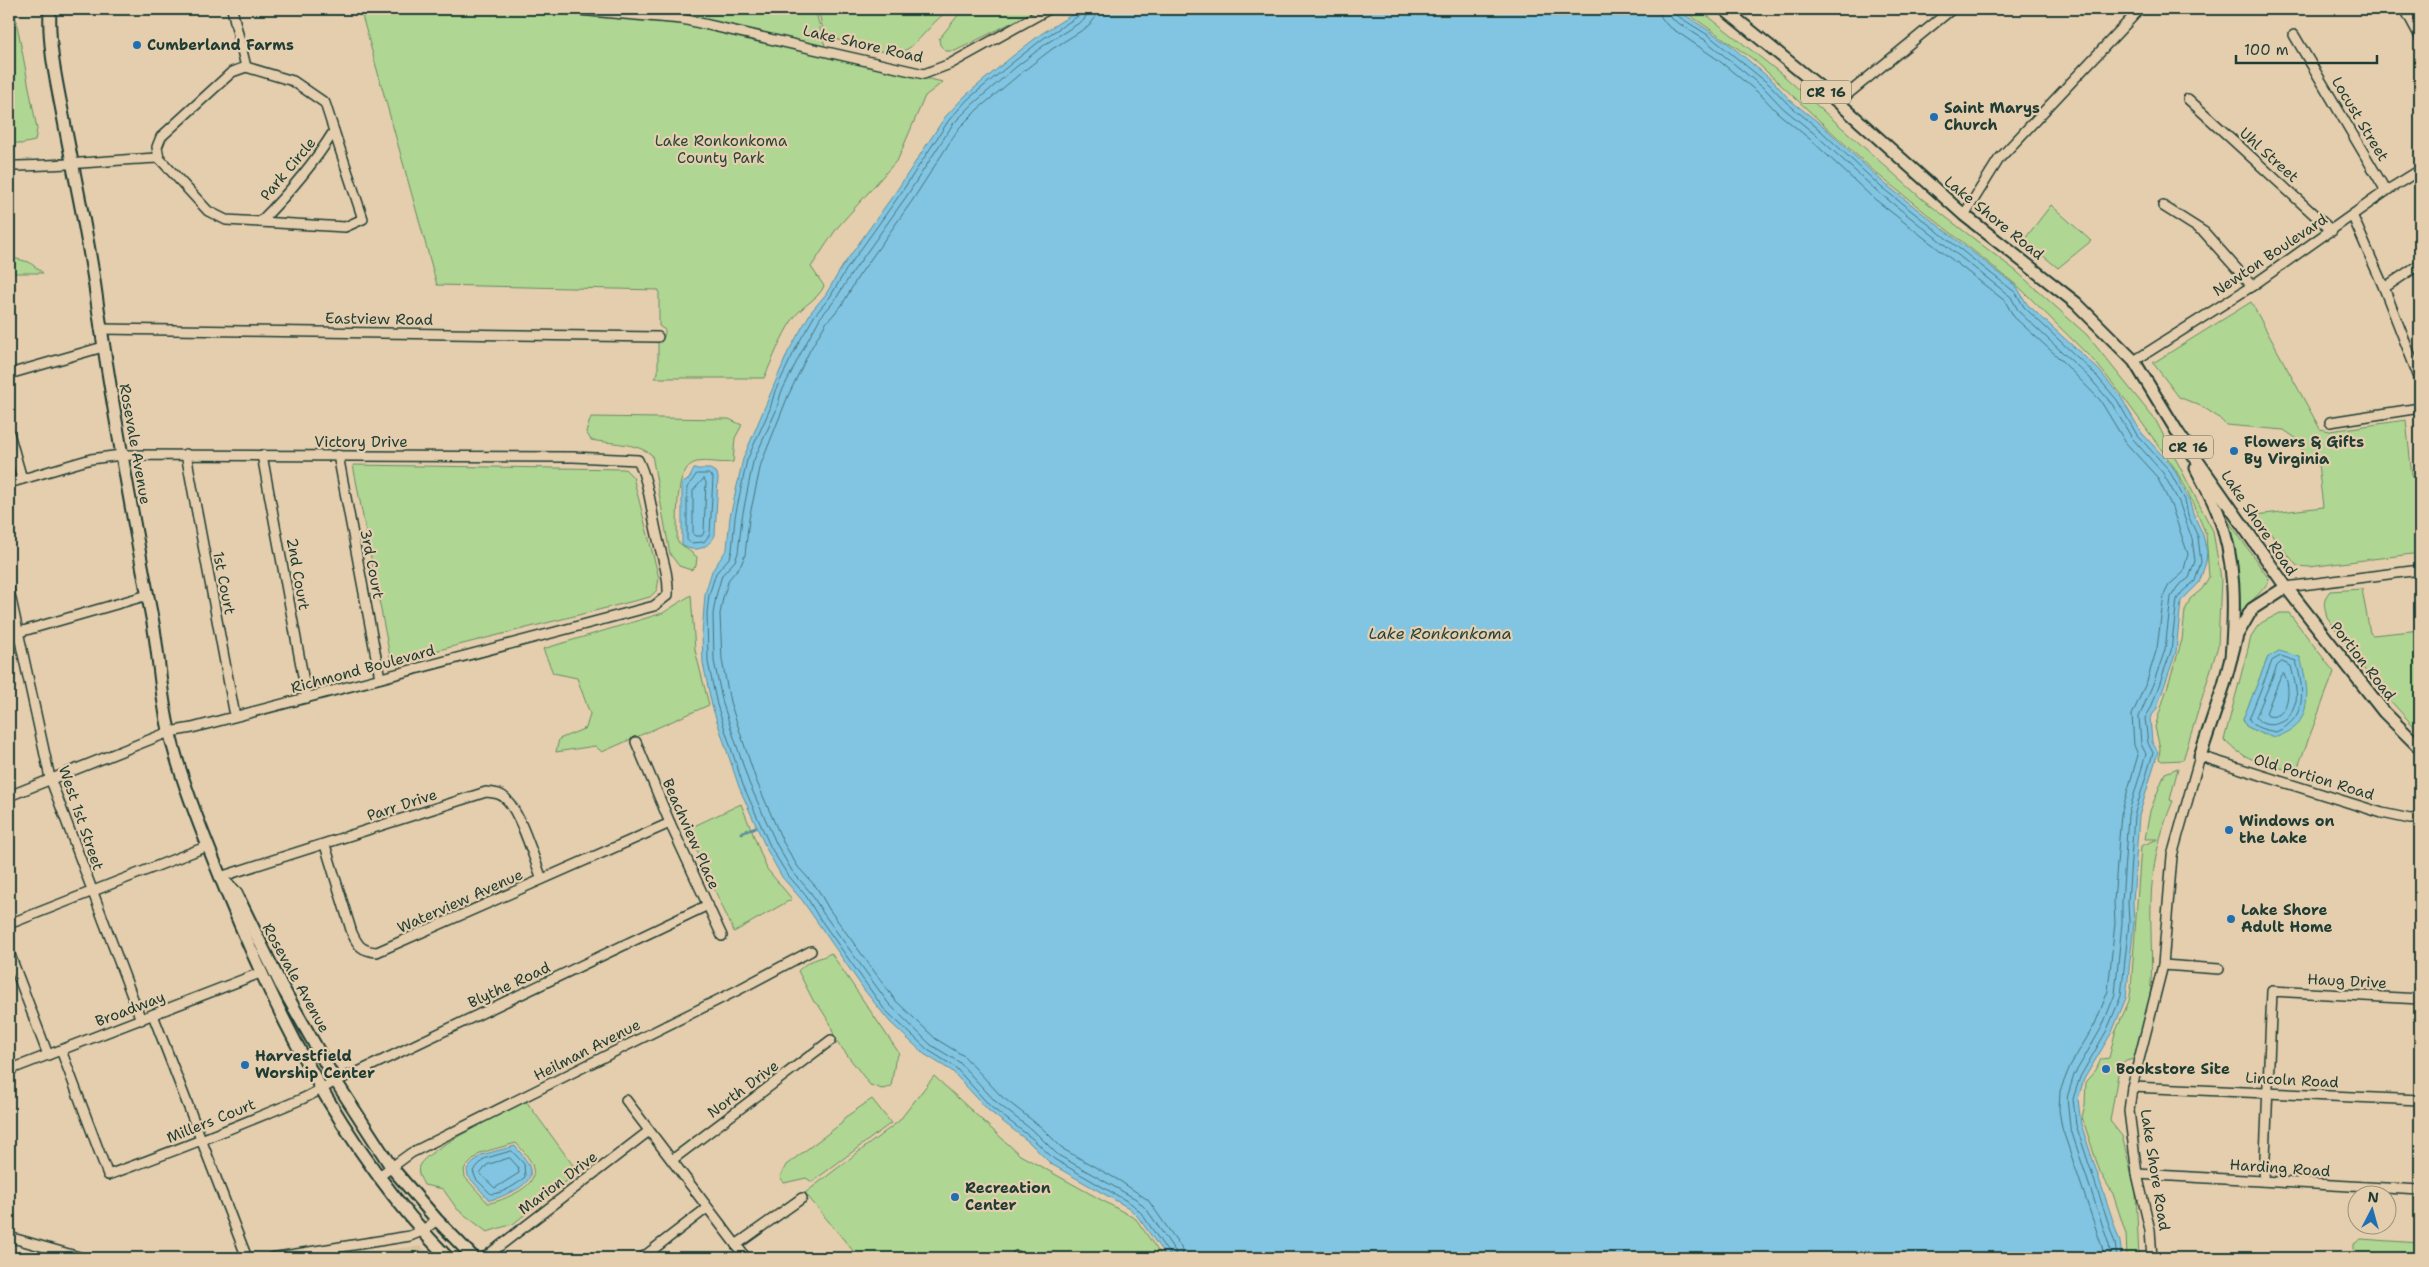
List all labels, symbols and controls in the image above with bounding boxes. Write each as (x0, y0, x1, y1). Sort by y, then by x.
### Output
street label: Lake Shore Road (801, 20, 926, 68)
scale bar (2236, 32, 2378, 64)
place label: Cumberland Farms (147, 35, 294, 55)
marker: Cumberland Farms (131, 39, 143, 51)
text: 100 m (2244, 40, 2289, 60)
street label: Locust Street (2327, 73, 2393, 165)
road number: CR 16 (1801, 80, 1851, 104)
place label: Saint Marys Church (1944, 98, 2040, 135)
marker: Saint Marys Church (1928, 111, 1940, 123)
street label: Uhl Street (2235, 123, 2303, 187)
park label: Lake Ronkonkoma County Park (655, 131, 788, 168)
street label: Park Circle (256, 133, 320, 205)
street label: Lake Shore Road (1940, 172, 2048, 265)
street label: Newton Boulevard (2209, 209, 2332, 301)
street label: Eastview Road (325, 308, 434, 330)
street label: Rosevale Avenue (115, 382, 155, 506)
street label: Victory Drive (314, 432, 408, 452)
place label: Flowers & Gifts By Virginia (2244, 432, 2364, 469)
road number: CR 16 (2163, 436, 2213, 458)
marker: Flowers & Gifts By Virginia (2228, 445, 2240, 457)
street label: Lake Shore Road (2216, 466, 2302, 580)
street label: 3rd Court (355, 527, 389, 601)
street label: 2nd Court (282, 536, 314, 612)
street label: 1st Court (208, 550, 240, 616)
street label: Portion Road (2326, 617, 2400, 705)
water label: Lake Ronkonkoma (1368, 623, 1512, 644)
street label: Richmond Boulevard (289, 640, 438, 698)
street label: Old Portion Road (2251, 749, 2377, 805)
street label: West 1st Street (54, 763, 108, 873)
street label: Beachview Place (658, 775, 724, 893)
street label: Parr Drive (364, 784, 440, 826)
place label: Windows on the Lake (2239, 811, 2335, 848)
marker: Windows on the Lake (2223, 824, 2235, 836)
street label: Waterview Avenue (394, 864, 526, 938)
place label: Lake Shore Adult Home (2241, 900, 2333, 937)
marker: Lake Shore Adult Home (2225, 913, 2237, 925)
street label: Rosevale Avenue (258, 920, 334, 1036)
street label: Blythe Road (465, 957, 554, 1013)
street label: Haug Drive (2307, 969, 2387, 993)
street label: Broadway (92, 987, 168, 1031)
street label: Heilman Avenue (530, 1014, 644, 1086)
place label: Harvestfield Worship Center (255, 1046, 375, 1083)
street label: North Drive (703, 1056, 783, 1122)
marker: Harvestfield Worship Center (239, 1059, 251, 1071)
place label: Bookstore Site (2116, 1059, 2230, 1079)
marker: Bookstore Site (2100, 1063, 2112, 1075)
street label: Lincoln Road (2245, 1068, 2340, 1092)
street label: Millers Court (164, 1094, 258, 1148)
street label: Lake Shore Road (2136, 1108, 2175, 1233)
street label: Marion Drive (514, 1147, 602, 1219)
street label: Harding Road (2229, 1155, 2331, 1182)
place label: Recreation Center (965, 1178, 1051, 1215)
north arrow (2346, 1184, 2396, 1234)
text: N (2367, 1188, 2380, 1207)
marker: Recreation Center (949, 1191, 961, 1203)

